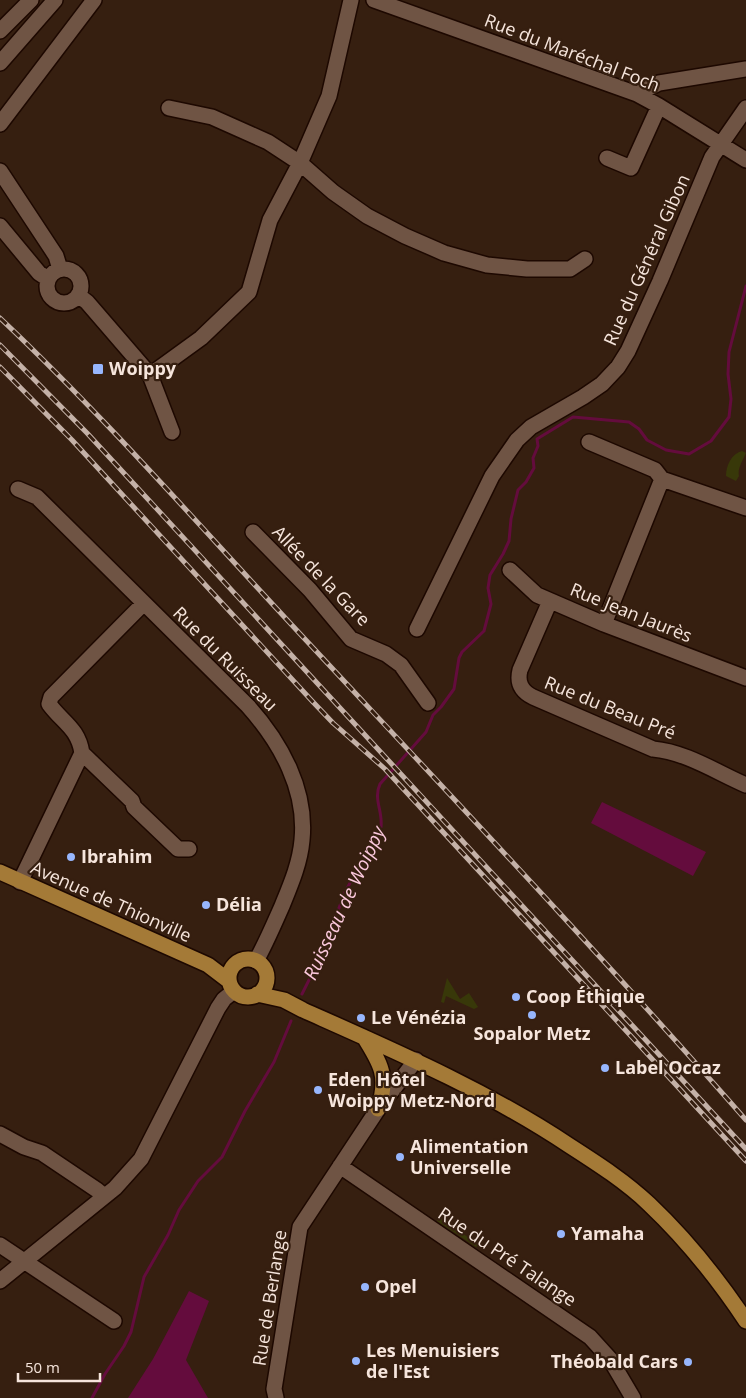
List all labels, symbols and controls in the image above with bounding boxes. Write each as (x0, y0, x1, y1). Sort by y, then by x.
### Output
street label: Rue du Maréchal Foch (481, 8, 663, 97)
street label: Rue du Général Gibon (597, 170, 695, 349)
place label: Woippy (109, 356, 177, 380)
marker: Woippy (91, 362, 105, 376)
street label: Allée de la Gare (268, 520, 376, 631)
street label: Rue Jean Jaurès (567, 577, 696, 647)
street label: Rue du Ruisseau (168, 601, 283, 716)
street label: Rue du Beau Pré (541, 670, 679, 744)
water label: Ruisseau de Woippy (297, 821, 392, 984)
place label: Ibrahim (81, 844, 152, 868)
marker: Ibrahim (65, 851, 77, 863)
street label: Avenue de Thionville (27, 855, 195, 947)
place label: Délia (216, 892, 262, 916)
marker: Délia (200, 899, 212, 911)
place label: Coop Éthique (526, 984, 645, 1008)
marker: Coop Éthique (510, 991, 522, 1003)
place label: Le Vénézia (371, 1005, 466, 1029)
marker: Sopalor Metz (526, 1009, 538, 1021)
marker: Le Vénézia (355, 1012, 367, 1024)
place label: Sopalor Metz (473, 1021, 591, 1045)
place label: Label Occaz (615, 1055, 721, 1079)
marker: Label Occaz (599, 1062, 611, 1074)
place label: Eden Hôtel Woippy Metz-Nord (328, 1067, 495, 1112)
marker: Eden Hôtel Woippy Metz-Nord (312, 1084, 324, 1096)
place label: Alimentation Universelle (410, 1134, 529, 1179)
marker: Alimentation Universelle (394, 1151, 406, 1163)
street label: Rue du Pré Talange (434, 1201, 581, 1311)
place label: Yamaha (571, 1221, 644, 1245)
street label: Rue de Berlange (246, 1228, 292, 1368)
marker: Yamaha (555, 1228, 567, 1240)
place label: Opel (375, 1274, 417, 1298)
marker: Opel (359, 1281, 371, 1293)
place label: Les Menuisiers de l'Est (366, 1338, 499, 1383)
place label: Théobald Cars (551, 1349, 678, 1373)
scale bar (18, 1350, 100, 1382)
marker: Les Menuisiers de l'Est (350, 1355, 362, 1367)
marker: Théobald Cars (682, 1356, 694, 1368)
text: 50 m (25, 1357, 60, 1377)

